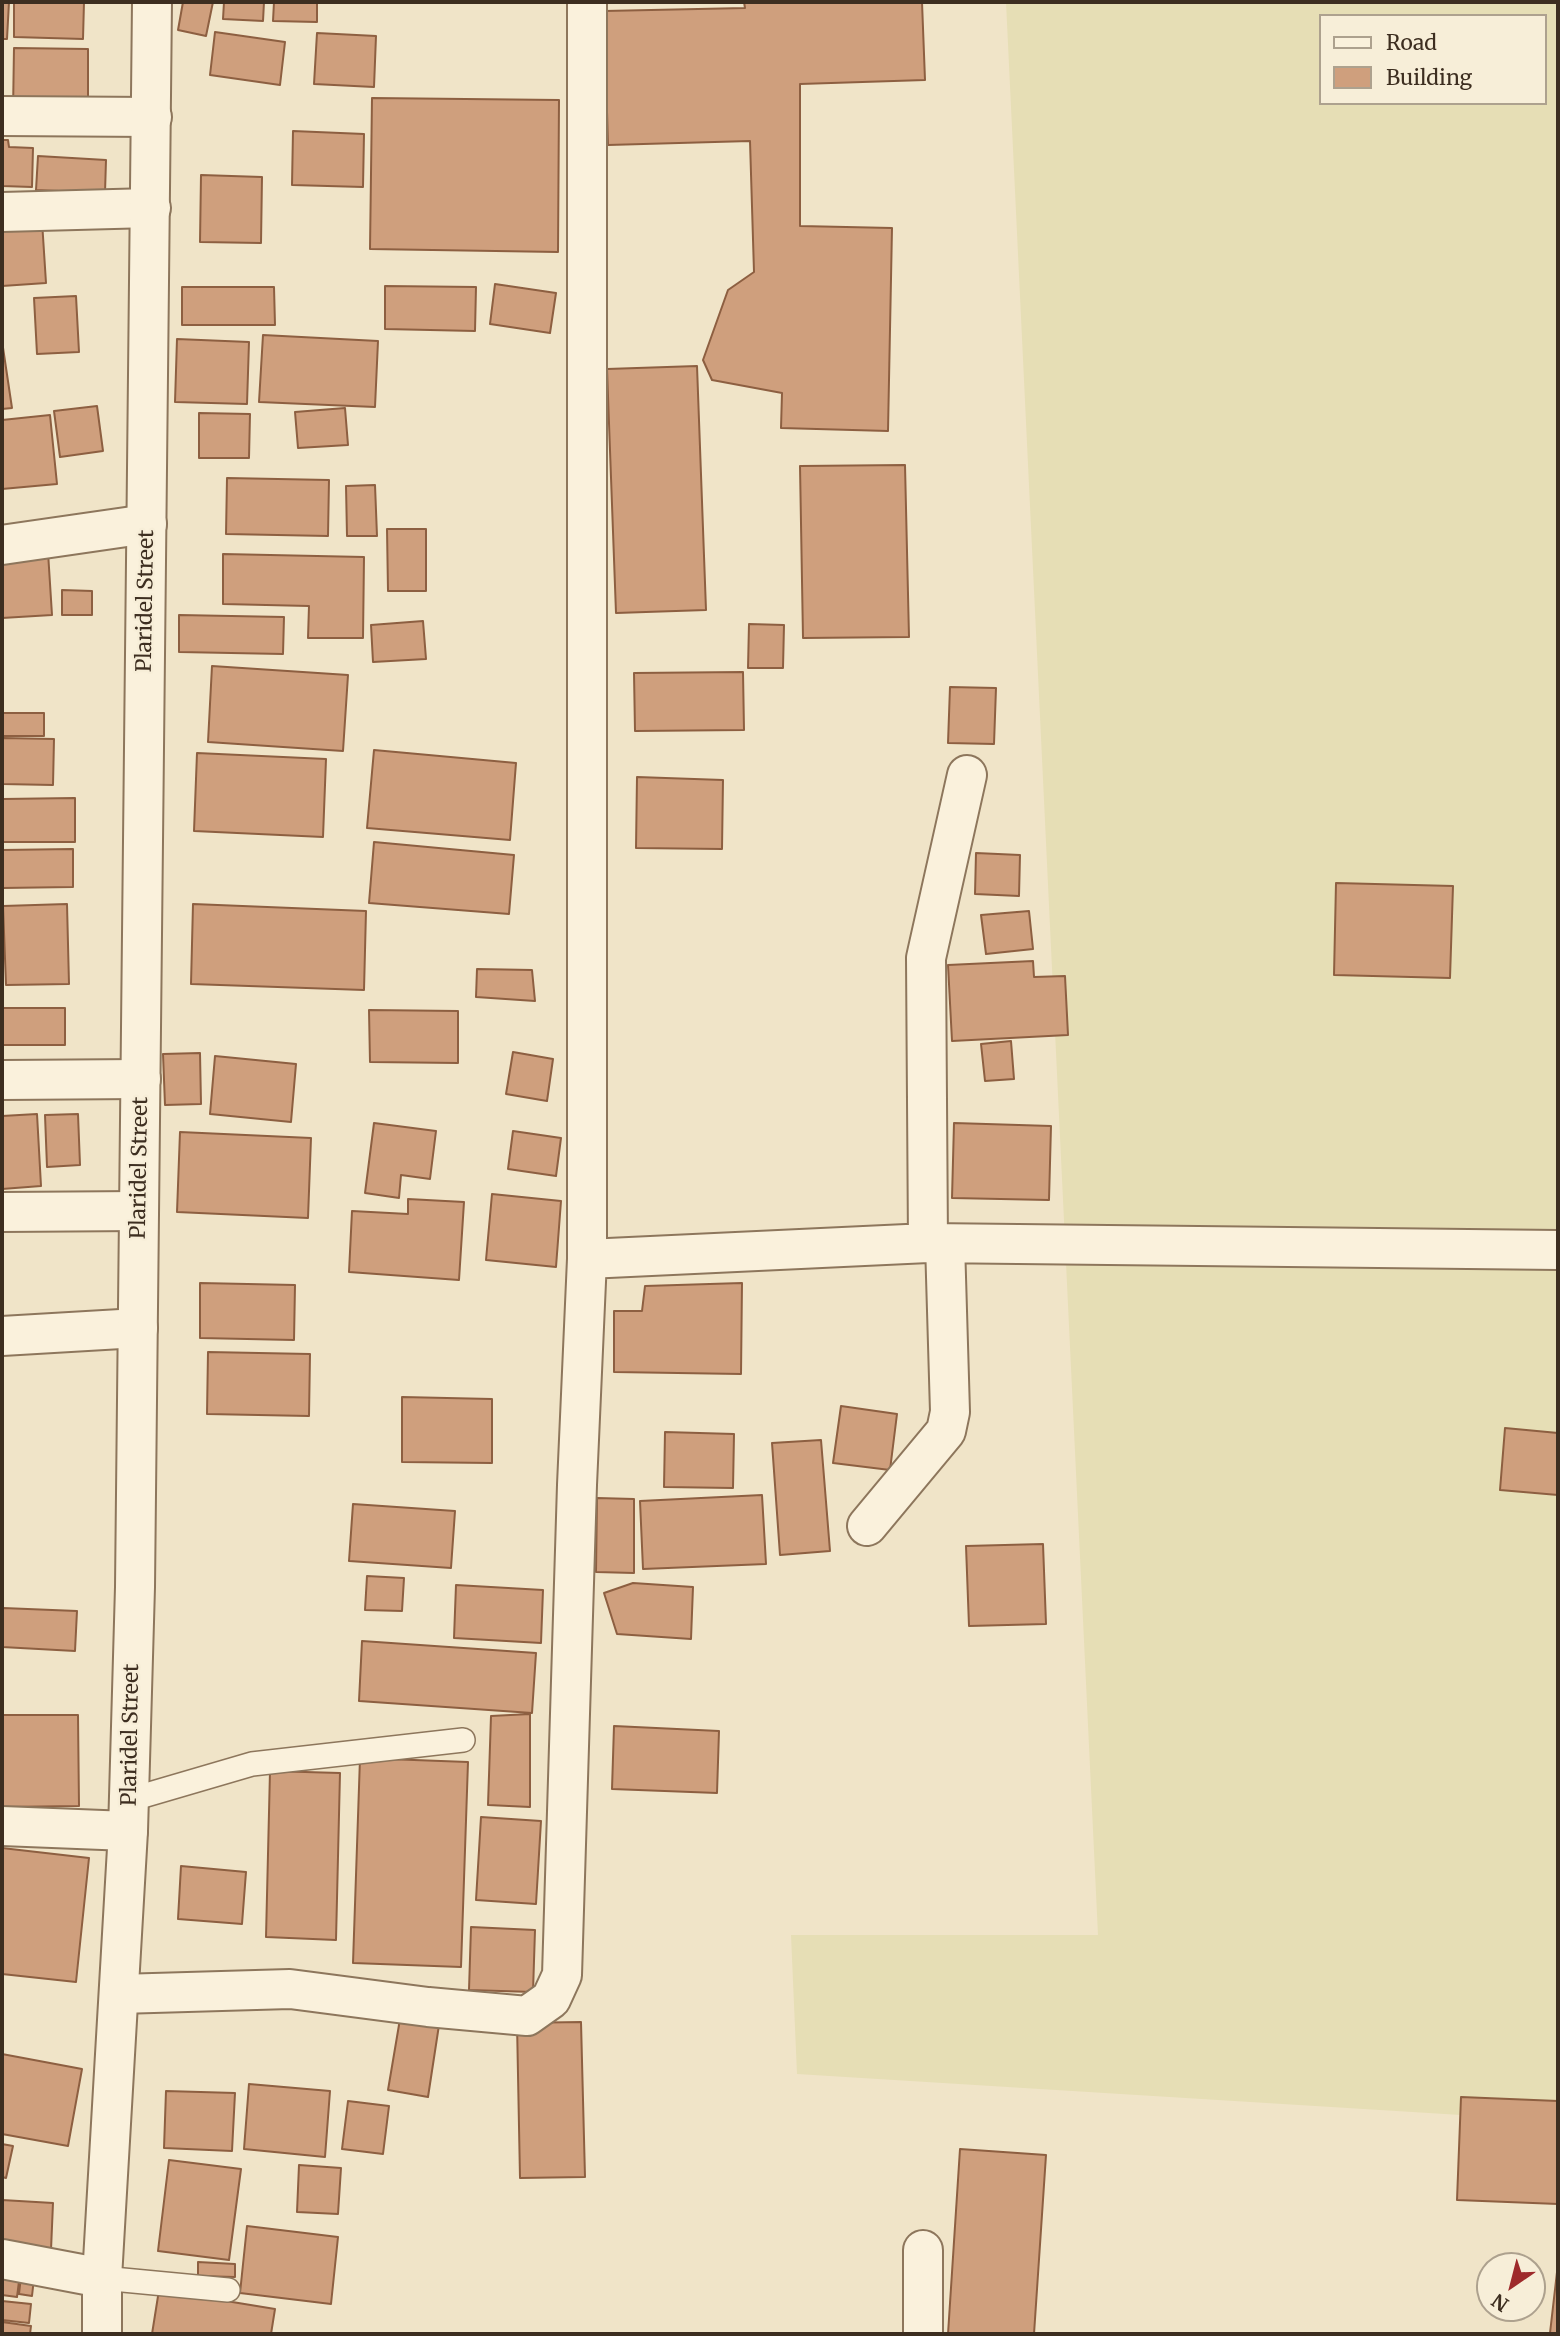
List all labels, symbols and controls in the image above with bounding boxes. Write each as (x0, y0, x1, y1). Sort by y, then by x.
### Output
legend (1318, 14, 1546, 105)
text: Road (1386, 29, 1437, 56)
text: Building (1386, 64, 1472, 91)
street label: Plaridel Street (132, 530, 160, 672)
street label: Plaridel Street (126, 1097, 154, 1239)
street label: Plaridel Street (117, 1664, 145, 1806)
north arrow (1476, 2252, 1546, 2322)
text: N (1487, 2288, 1513, 2317)

